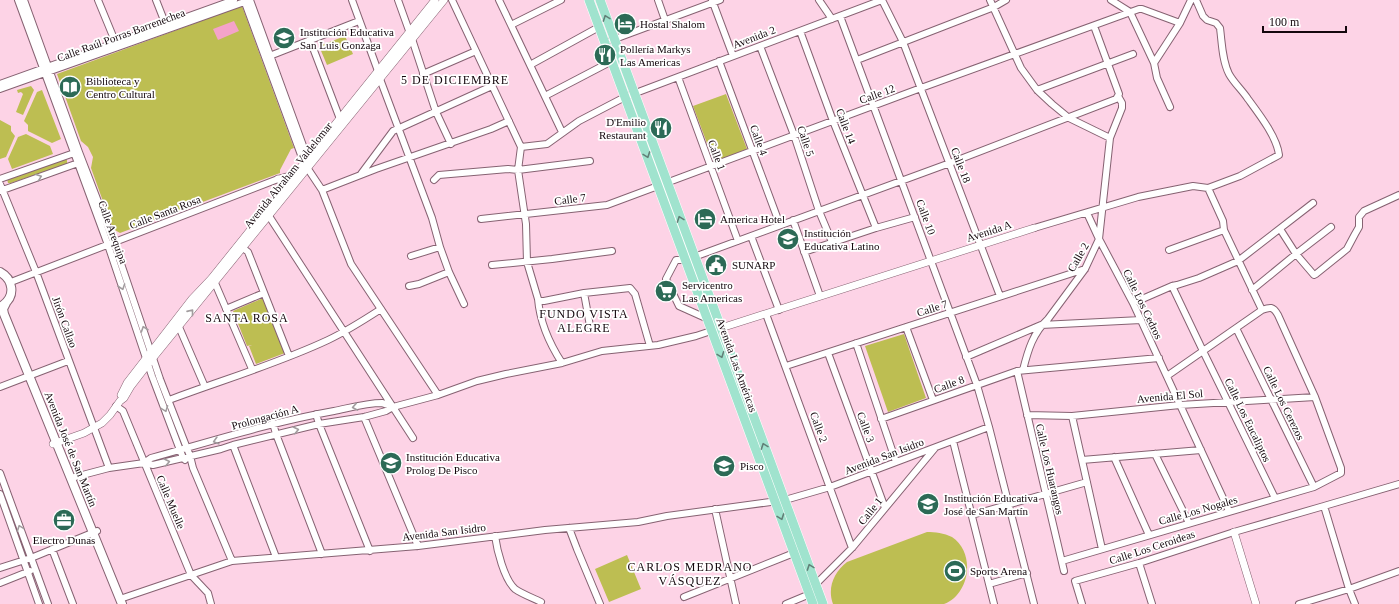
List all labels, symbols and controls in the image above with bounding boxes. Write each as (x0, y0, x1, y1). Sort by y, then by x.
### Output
street label: Calle Raúl Porras Barrenechea (55, 6, 187, 64)
scale bar (1263, 8, 1346, 34)
hotel icon: Hostal Shalom (612, 11, 638, 37)
one-way arrow (603, 14, 611, 21)
text: 100 m (1269, 15, 1300, 29)
place label: Hostal Shalom (640, 18, 706, 30)
street label: Avenida 2 (731, 23, 777, 51)
school or university icon: Institución Educativa San Luis Gonzaga (271, 25, 297, 51)
place label: Institución Educativa San Luis Gonzaga (300, 26, 394, 51)
restaurant icon: Pollería Markys Las Americas (592, 42, 618, 68)
place label: Pollería Markys Las Americas (620, 43, 691, 68)
district label: 5 DE DICIEMBRE (401, 73, 509, 87)
library icon: Biblioteca y Centro Cultural (57, 74, 83, 100)
place label: Biblioteca y Centro Cultural (86, 75, 155, 100)
street label: Calle 12 (858, 82, 896, 106)
street label: Calle 14 (834, 107, 858, 146)
restaurant icon: D'Emilio Restaurant (648, 115, 674, 141)
place label: D'Emilio Restaurant (599, 116, 646, 141)
street label: Avenida Abraham Valdelomar (242, 119, 335, 230)
street label: Calle 4 (748, 123, 770, 157)
street label: Calle 5 (795, 124, 817, 158)
street label: Calle 1 (706, 138, 728, 172)
street label: Calle 18 (949, 146, 973, 185)
one-way arrow (642, 151, 650, 158)
one-way arrow (35, 173, 42, 181)
street label: Calle 7 (554, 191, 587, 207)
street label: Calle Santa Rosa (128, 193, 202, 231)
street label: Calle 10 (914, 198, 938, 237)
street label: Calle Arequipa (96, 199, 130, 265)
hotel icon: America Hotel (692, 206, 718, 232)
place label: America Hotel (720, 213, 785, 225)
one-way arrow (677, 215, 685, 222)
street label: Avenida A (965, 218, 1013, 244)
school or university icon: Institución Educativa Latino (775, 226, 801, 252)
place label: Institución Educativa Latino (804, 227, 880, 252)
street label: Calle 2 (1065, 240, 1091, 274)
public building icon: SUNARP (703, 252, 729, 278)
place label: SUNARP (732, 259, 775, 271)
street label: Calle Los Cedros (1121, 267, 1165, 341)
supermarket icon: Servicentro Las Americas (653, 278, 679, 304)
place label: Servicentro Las Americas (682, 279, 742, 304)
one-way arrow (117, 283, 126, 290)
street label: Jirón Callao (50, 295, 80, 350)
street label: Calle 7 (915, 297, 949, 319)
district label: FUNDO VISTA ALEGRE (539, 307, 629, 335)
one-way arrow (186, 310, 193, 317)
district label: SANTA ROSA (205, 311, 289, 325)
street label: Avenida Las Américas (714, 316, 760, 414)
one-way arrow (140, 325, 148, 332)
one-way arrow (716, 352, 724, 359)
street label: Calle Los Cerezos (1261, 364, 1307, 442)
street label: Calle 8 (932, 373, 966, 395)
street label: Calle Los Eucaliptos (1223, 376, 1273, 464)
street label: Avenida El Sol (1136, 387, 1204, 405)
street label: Avenida José de San Martín (42, 390, 100, 509)
street label: Prolongación A (230, 402, 300, 432)
one-way arrow (352, 402, 358, 411)
one-way arrow (160, 406, 168, 413)
street label: Calle 2 (808, 410, 830, 444)
street label: Calle 3 (855, 410, 877, 444)
street label: Calle Los Huarangos (1034, 422, 1066, 516)
one-way arrow (293, 426, 299, 434)
street label: Avenida San Isidro (843, 435, 926, 477)
one-way arrow (212, 436, 219, 444)
one-way arrow (761, 442, 769, 449)
school or university icon: Institución Educativa Prolog De Pisco (378, 450, 404, 476)
place label: Institución Educativa Prolog De Pisco (406, 451, 500, 476)
school or university icon: Pisco (711, 453, 737, 479)
one-way arrow (164, 458, 170, 466)
place label: Pisco (740, 460, 764, 472)
street label: Calle Muelle (154, 473, 188, 531)
school or university icon: Institución Educativa José de San Martín (915, 491, 941, 517)
place label: Institución Educativa José de San Martín (944, 492, 1038, 517)
street label: Calle Los Nogales (1157, 493, 1239, 527)
street label: Calle 1 (855, 495, 885, 527)
office icon: Electro Dunas (51, 507, 77, 533)
one-way arrow (776, 513, 785, 520)
street label: Avenida San Isidro (402, 521, 487, 543)
one-way arrow (17, 525, 25, 532)
street label: Calle Los Ceroideas (1108, 528, 1196, 566)
place label: Electro Dunas (33, 534, 95, 546)
sports icon: Sports Arena (942, 558, 968, 584)
district label: CARLOS MEDRANO VÁSQUEZ (627, 560, 753, 588)
one-way arrow (806, 564, 814, 571)
place label: Sports Arena (970, 565, 1027, 577)

